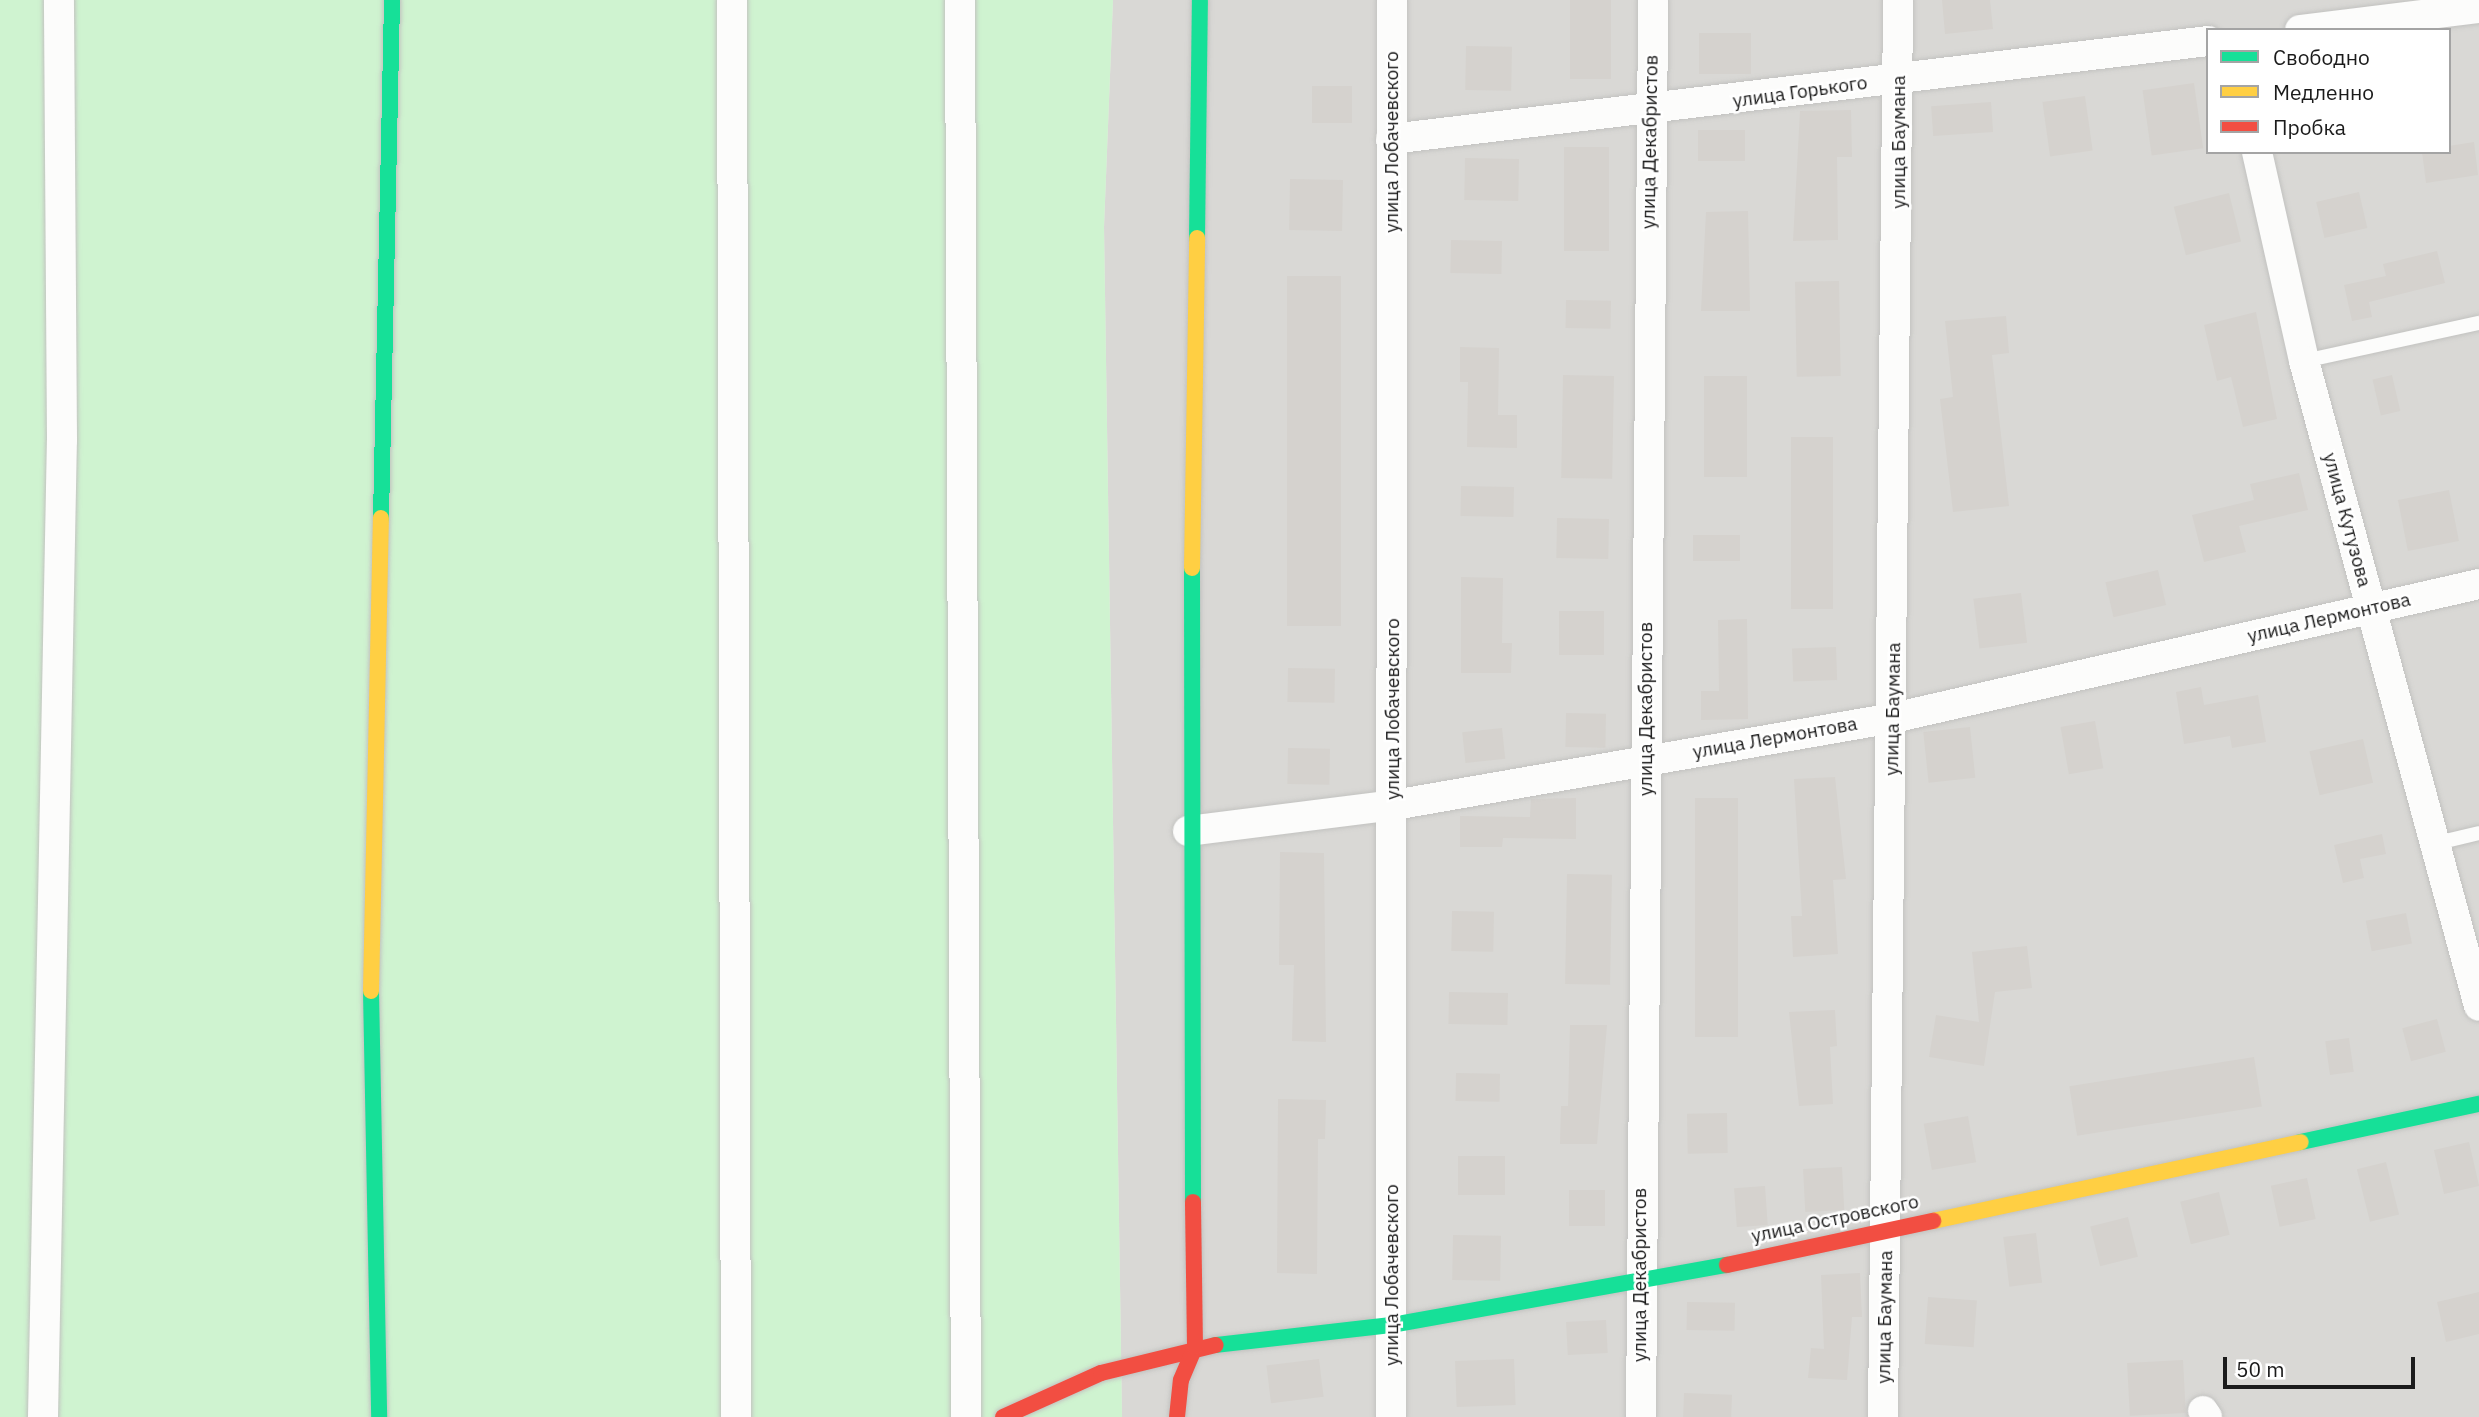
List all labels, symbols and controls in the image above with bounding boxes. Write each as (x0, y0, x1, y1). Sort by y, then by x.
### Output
legend (2206, 28, 2451, 154)
text: Свободно (2273, 43, 2370, 71)
street label: улица Лобачевского (1381, 51, 1403, 233)
street label: улица Декабристов (1637, 55, 1663, 229)
street label: улица Горького (1731, 71, 1869, 113)
street label: улица Баумана (1888, 75, 1910, 209)
text: Медленно (2273, 78, 2374, 106)
text: Пробка (2273, 113, 2346, 141)
street label: улица Кутузова (2318, 450, 2376, 590)
street label: улица Лермонтова (2245, 588, 2413, 648)
street label: улица Лобачевского (1382, 618, 1404, 800)
street label: улица Декабристов (1635, 622, 1657, 796)
street label: улица Баумана (1880, 642, 1906, 776)
street label: улица Лермонтова (1691, 712, 1859, 764)
street label: улица Лобачевского (1381, 1184, 1403, 1366)
street label: улица Декабристов (1629, 1188, 1651, 1362)
street label: улица Островского (1749, 1190, 1921, 1248)
street label: улица Баумана (1872, 1250, 1898, 1384)
scale bar (2227, 1344, 2420, 1388)
text: 50 m (2236, 1355, 2285, 1383)

